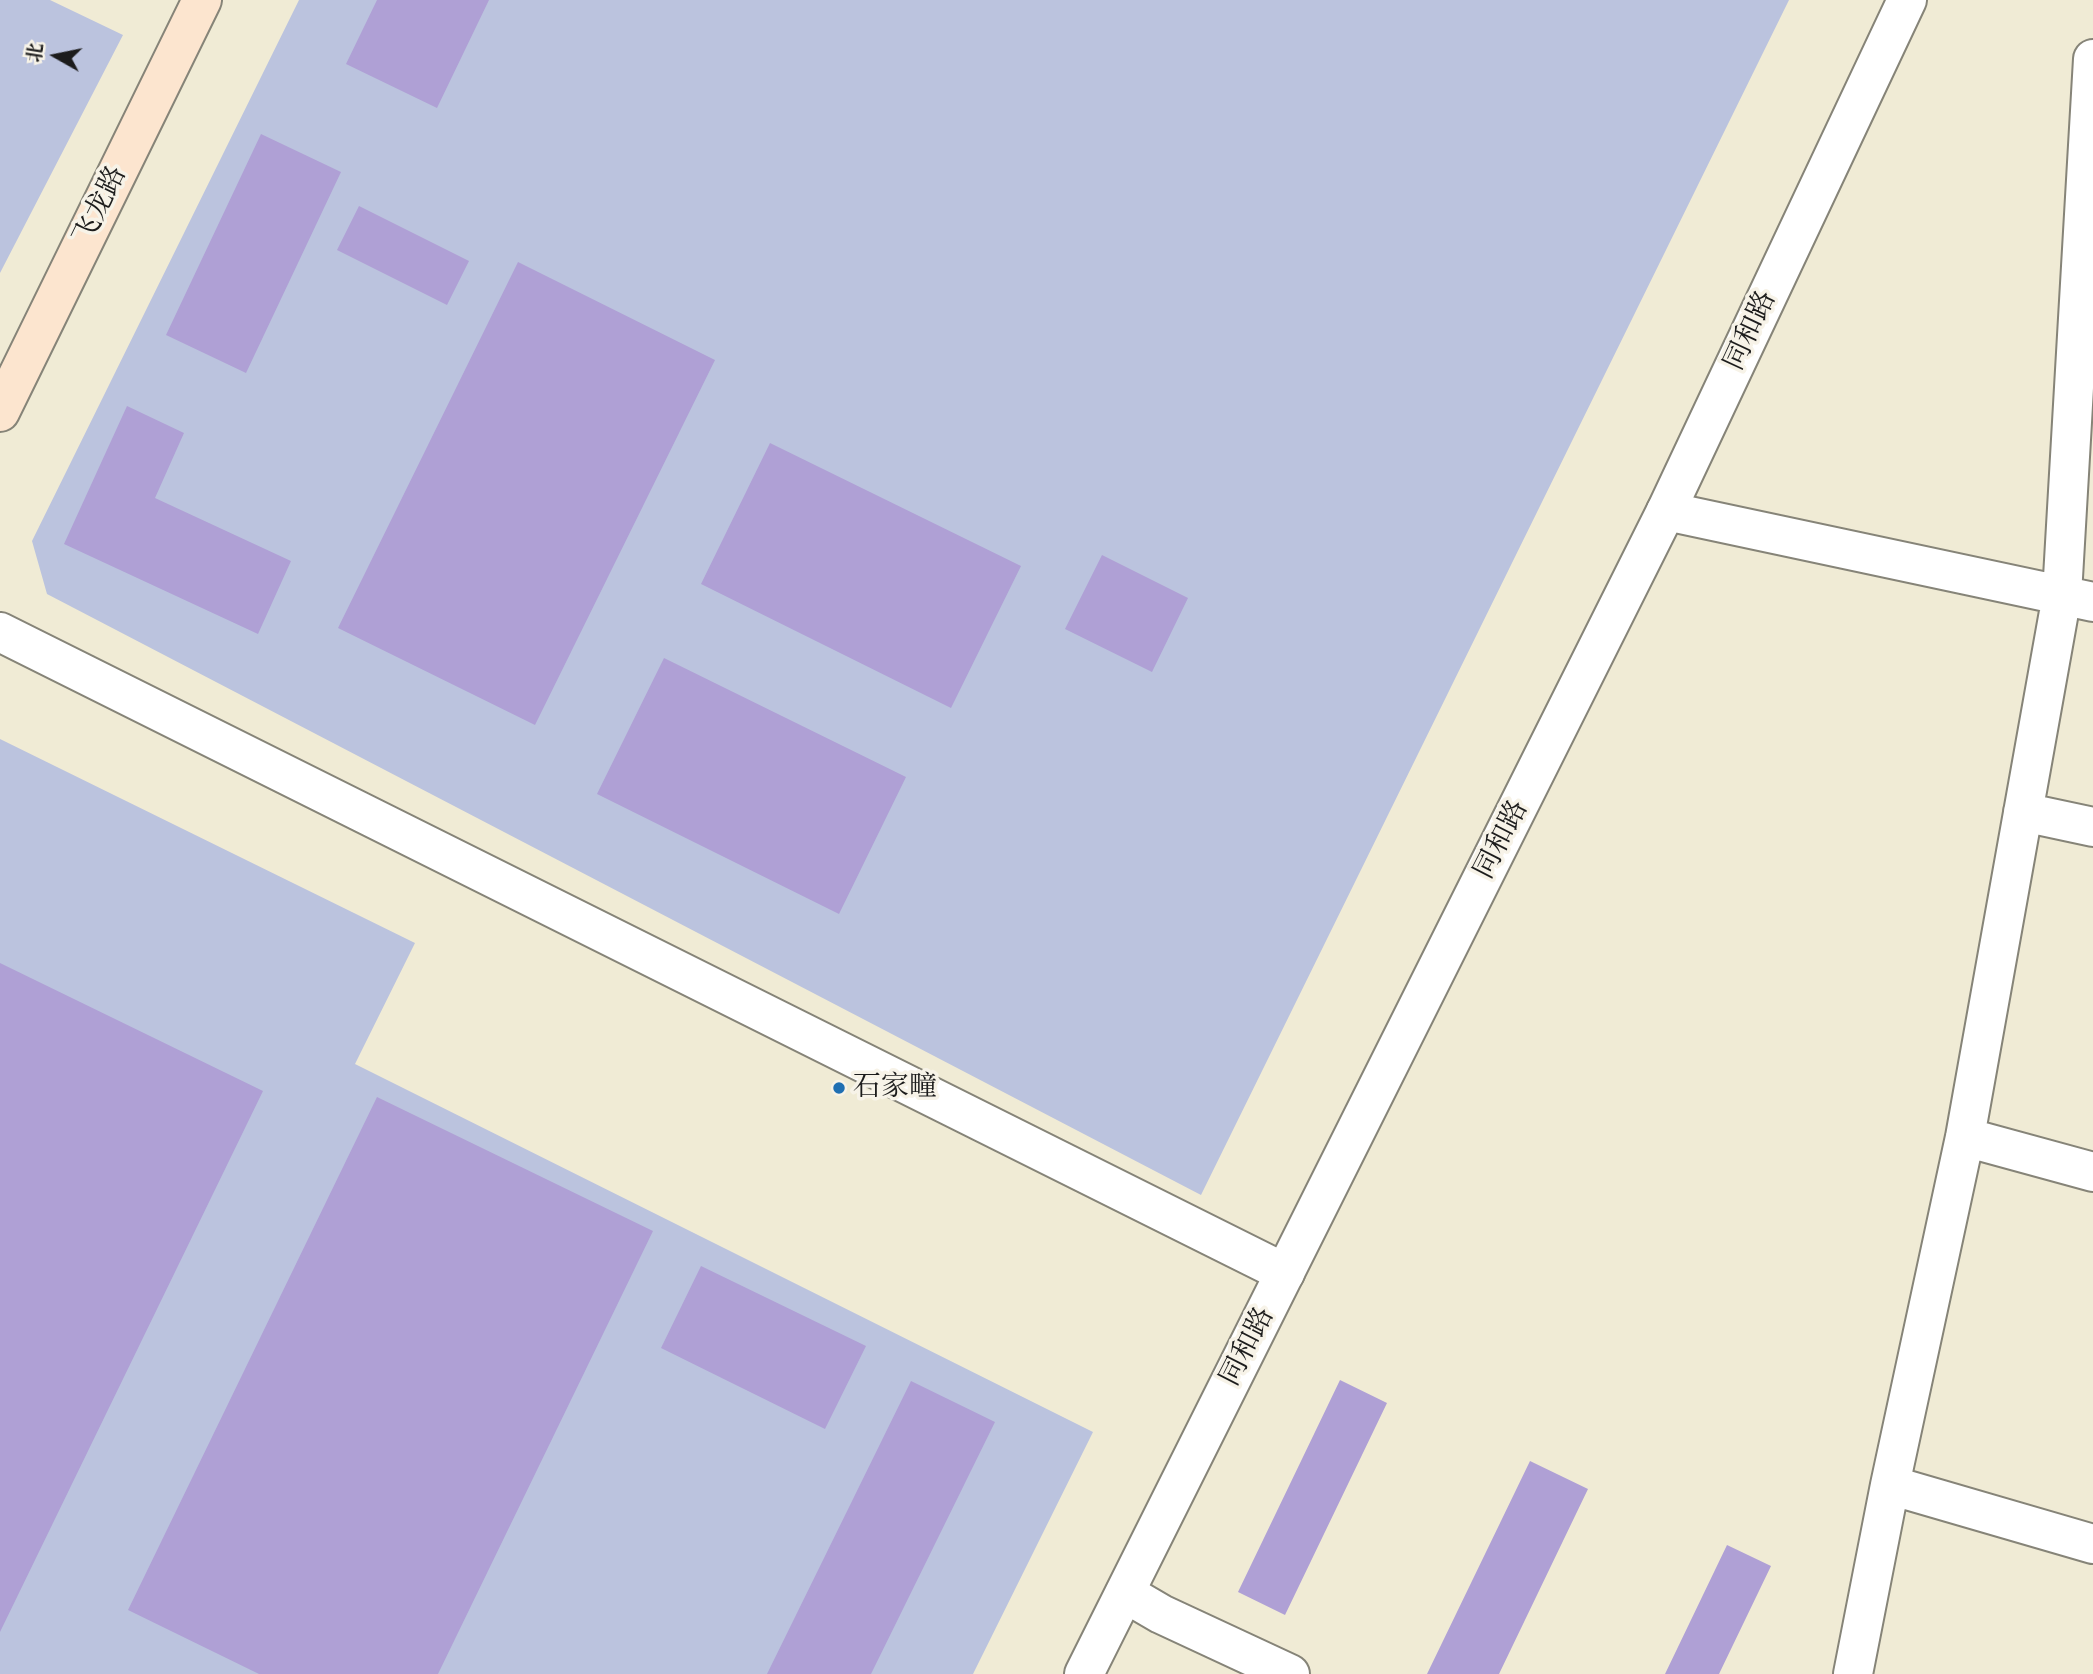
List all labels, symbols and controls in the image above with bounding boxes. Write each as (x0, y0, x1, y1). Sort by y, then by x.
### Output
north arrow (21, 21, 91, 91)
text: 北 (21, 41, 50, 64)
street label: 飞龙路 (67, 161, 135, 251)
street label: 同和路 (1718, 286, 1784, 376)
street label: 同和路 (1468, 795, 1536, 885)
place label: 石家疃 (853, 1071, 937, 1105)
marker: 石家疃 (831, 1080, 847, 1096)
street label: 同和路 (1214, 1302, 1282, 1392)

